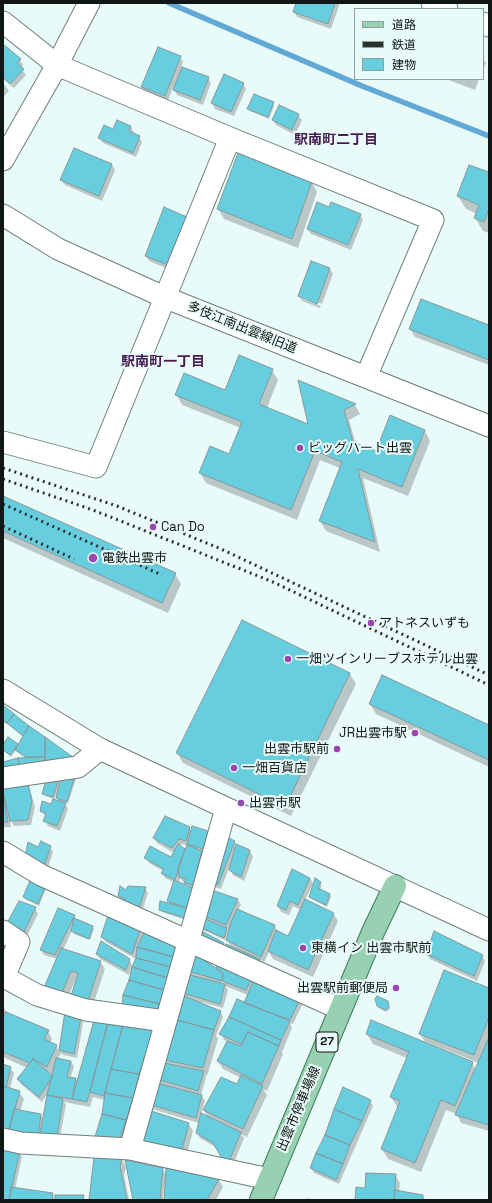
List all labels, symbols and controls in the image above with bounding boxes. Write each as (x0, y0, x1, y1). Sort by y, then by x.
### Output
legend (354, 8, 484, 80)
text: 道路 (392, 17, 416, 33)
text: 鉄道 (392, 37, 416, 53)
text: 建物 (392, 57, 416, 73)
district label: 駅南町二丁目 (294, 132, 378, 148)
street label: 多伎江南出雲線旧道 (185, 299, 299, 357)
district label: 駅南町一丁目 (121, 354, 205, 370)
place label: ビッグハート出雲 (308, 440, 412, 456)
marker: ビッグハート出雲 (295, 443, 305, 453)
place label: Can Do (161, 519, 205, 535)
marker: Can Do (148, 522, 158, 532)
place label: 電鉄出雲市 (102, 550, 167, 566)
marker: 電鉄出雲市 (87, 552, 99, 564)
place label: アトネスいずも (379, 615, 470, 631)
marker: アトネスいずも (366, 618, 376, 628)
place label: 一畑ツインリーブスホテル出雲 (296, 651, 478, 667)
marker: 一畑ツインリーブスホテル出雲 (283, 654, 293, 664)
place label: JR出雲市駅 (339, 725, 407, 741)
marker: JR出雲市駅 (410, 728, 420, 738)
place label: 出雲市駅前 (264, 741, 329, 757)
marker: 出雲市駅前 (332, 744, 342, 754)
place label: 一畑百貨店 (242, 760, 307, 776)
marker: 一畑百貨店 (229, 763, 239, 773)
place label: 出雲市駅 (249, 795, 301, 811)
marker: 出雲市駅 (236, 798, 246, 808)
place label: 東横イン 出雲市駅前 (311, 940, 431, 956)
marker: 東横イン 出雲市駅前 (298, 943, 308, 953)
place label: 出雲駅前郵便局 (297, 980, 388, 996)
marker: 出雲駅前郵便局 (391, 983, 401, 993)
road number: 27 (316, 1032, 338, 1052)
street label: 出雲市停車場線 (274, 1064, 324, 1154)

